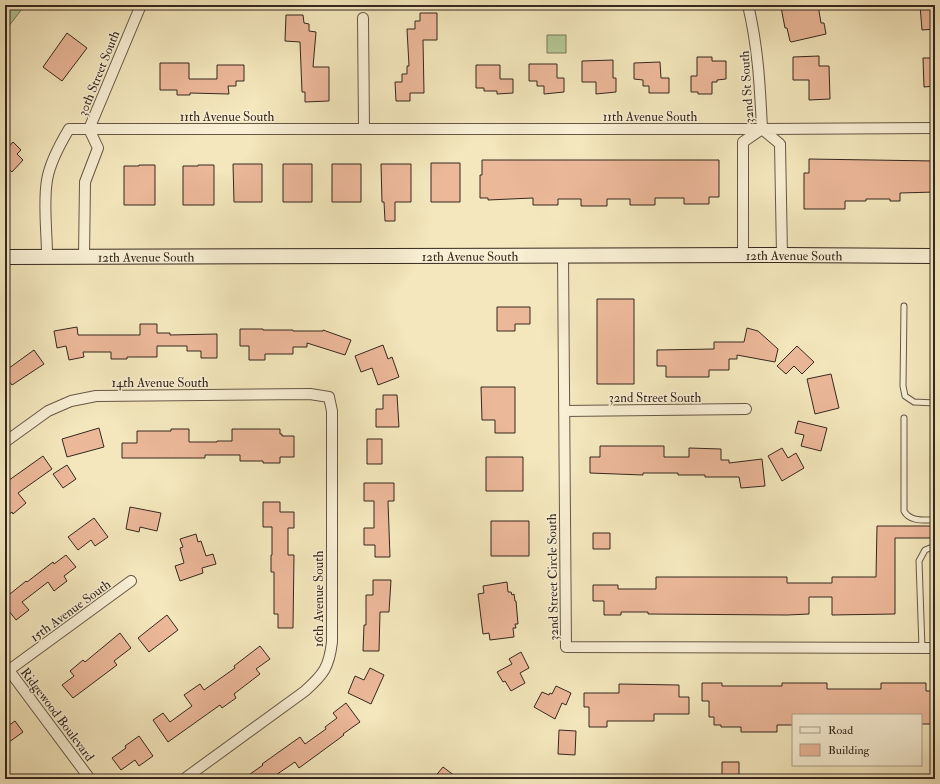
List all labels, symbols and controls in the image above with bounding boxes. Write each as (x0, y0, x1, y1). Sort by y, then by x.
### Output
street label: 30th Street South (75, 28, 123, 118)
street label: 32nd St South (736, 50, 758, 124)
street label: 11th Avenue South (180, 109, 274, 125)
street label: 11th Avenue South (603, 109, 697, 125)
street label: 12th Avenue South (746, 248, 843, 264)
street label: 12th Avenue South (422, 249, 519, 265)
street label: 12th Avenue South (98, 250, 195, 266)
street label: 14th Avenue South (112, 375, 209, 391)
street label: 32nd Street South (609, 390, 702, 406)
street label: 32nd Street Circle South (544, 513, 562, 641)
street label: 16th Avenue South (311, 551, 327, 647)
street label: 15th Avenue South (27, 576, 114, 645)
street label: Ridgewood Boulevard (17, 665, 98, 765)
legend (792, 714, 922, 766)
text: Road (828, 723, 853, 738)
text: Building (828, 743, 871, 758)

